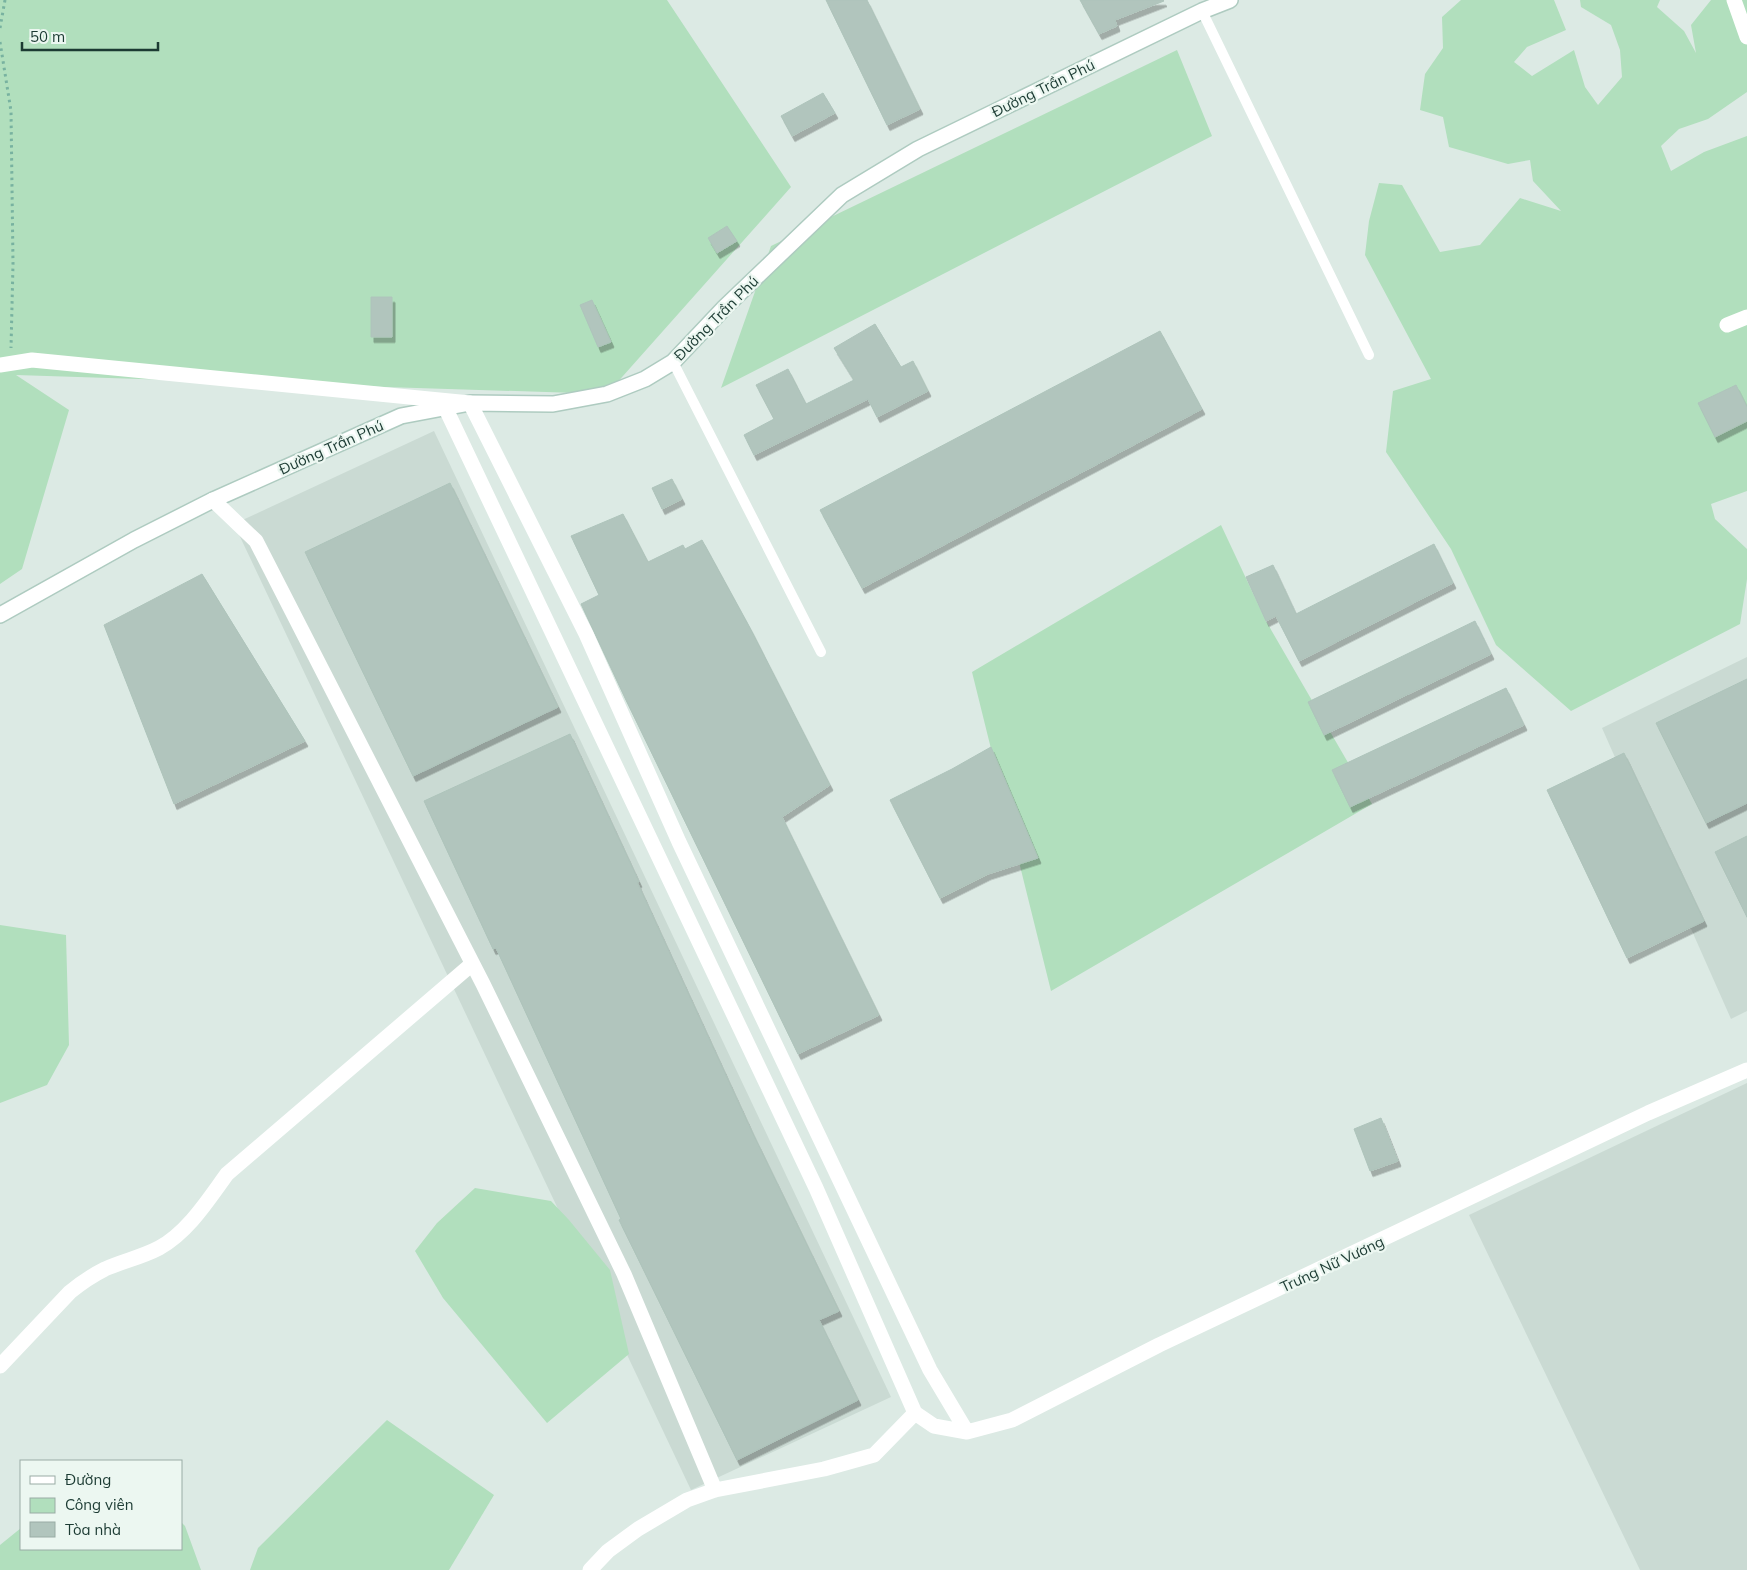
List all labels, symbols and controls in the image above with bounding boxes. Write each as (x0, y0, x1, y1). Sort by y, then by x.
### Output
scale bar (22, 20, 159, 52)
text: 50 m (30, 27, 65, 46)
street label: Đường Trần Phú (988, 55, 1098, 121)
street label: Đường Trần Phú (670, 272, 762, 364)
street label: Đường Trần Phú (276, 415, 386, 479)
street label: Trưng Nữ Vương (1277, 1232, 1387, 1296)
legend (20, 1460, 182, 1550)
text: Đường (65, 1470, 111, 1489)
text: Công viên (65, 1495, 134, 1514)
text: Tòa nhà (65, 1520, 121, 1539)

